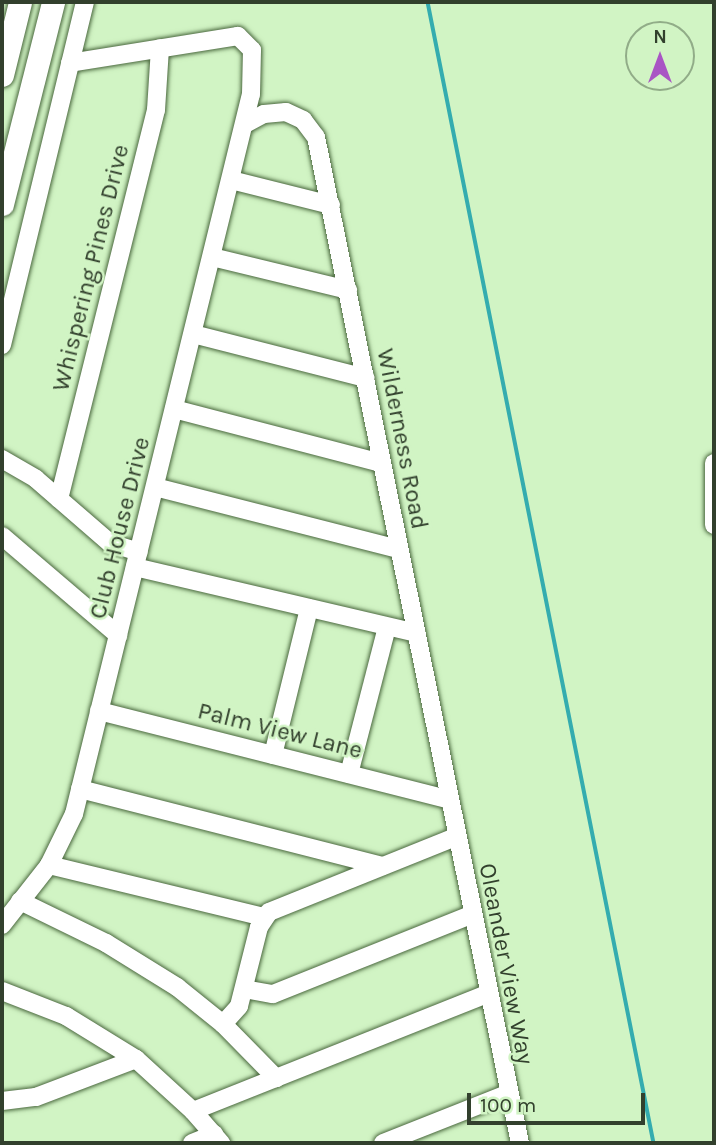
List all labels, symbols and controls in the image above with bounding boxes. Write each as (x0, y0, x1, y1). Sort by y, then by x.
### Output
north arrow (625, 21, 695, 91)
text: N (653, 26, 667, 48)
street label: Whispering Pines Drive (46, 142, 136, 394)
street label: Wilderness Road (370, 346, 434, 532)
street label: Club House Drive (83, 434, 157, 622)
street label: Palm View Lane (195, 697, 365, 765)
street label: Oleander View Way (472, 861, 540, 1067)
scale bar (471, 1078, 650, 1122)
text: 100 m (480, 1093, 537, 1117)

